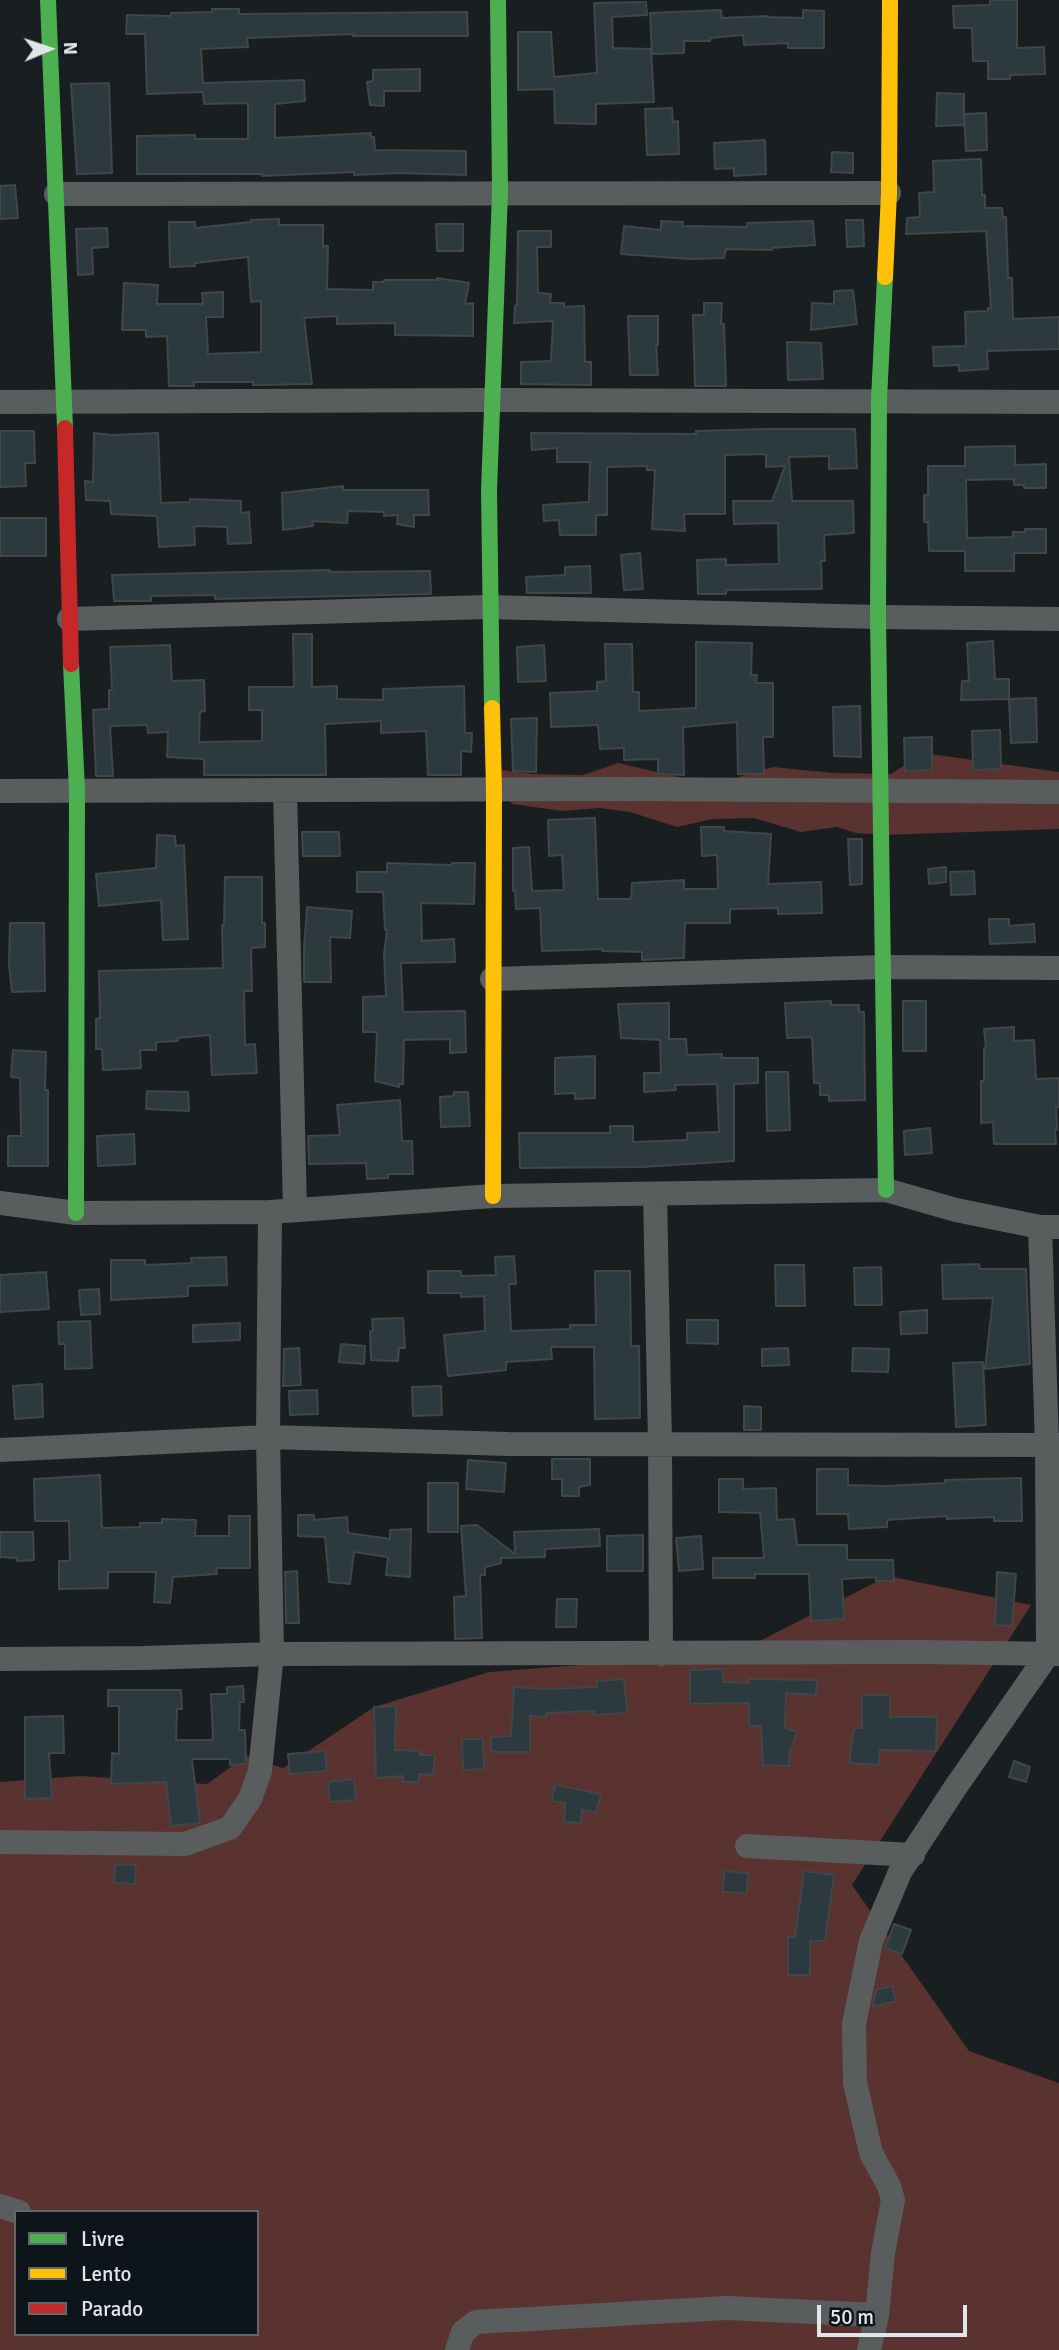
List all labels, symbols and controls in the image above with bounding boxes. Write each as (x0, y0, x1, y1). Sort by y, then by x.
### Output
north arrow (14, 14, 84, 84)
text: N (58, 41, 82, 55)
legend (14, 2210, 259, 2336)
text: Livre (81, 2226, 124, 2252)
text: Lento (81, 2261, 131, 2287)
scale bar (821, 2290, 972, 2334)
text: Parado (81, 2296, 143, 2322)
text: 50 m (830, 2304, 874, 2330)

